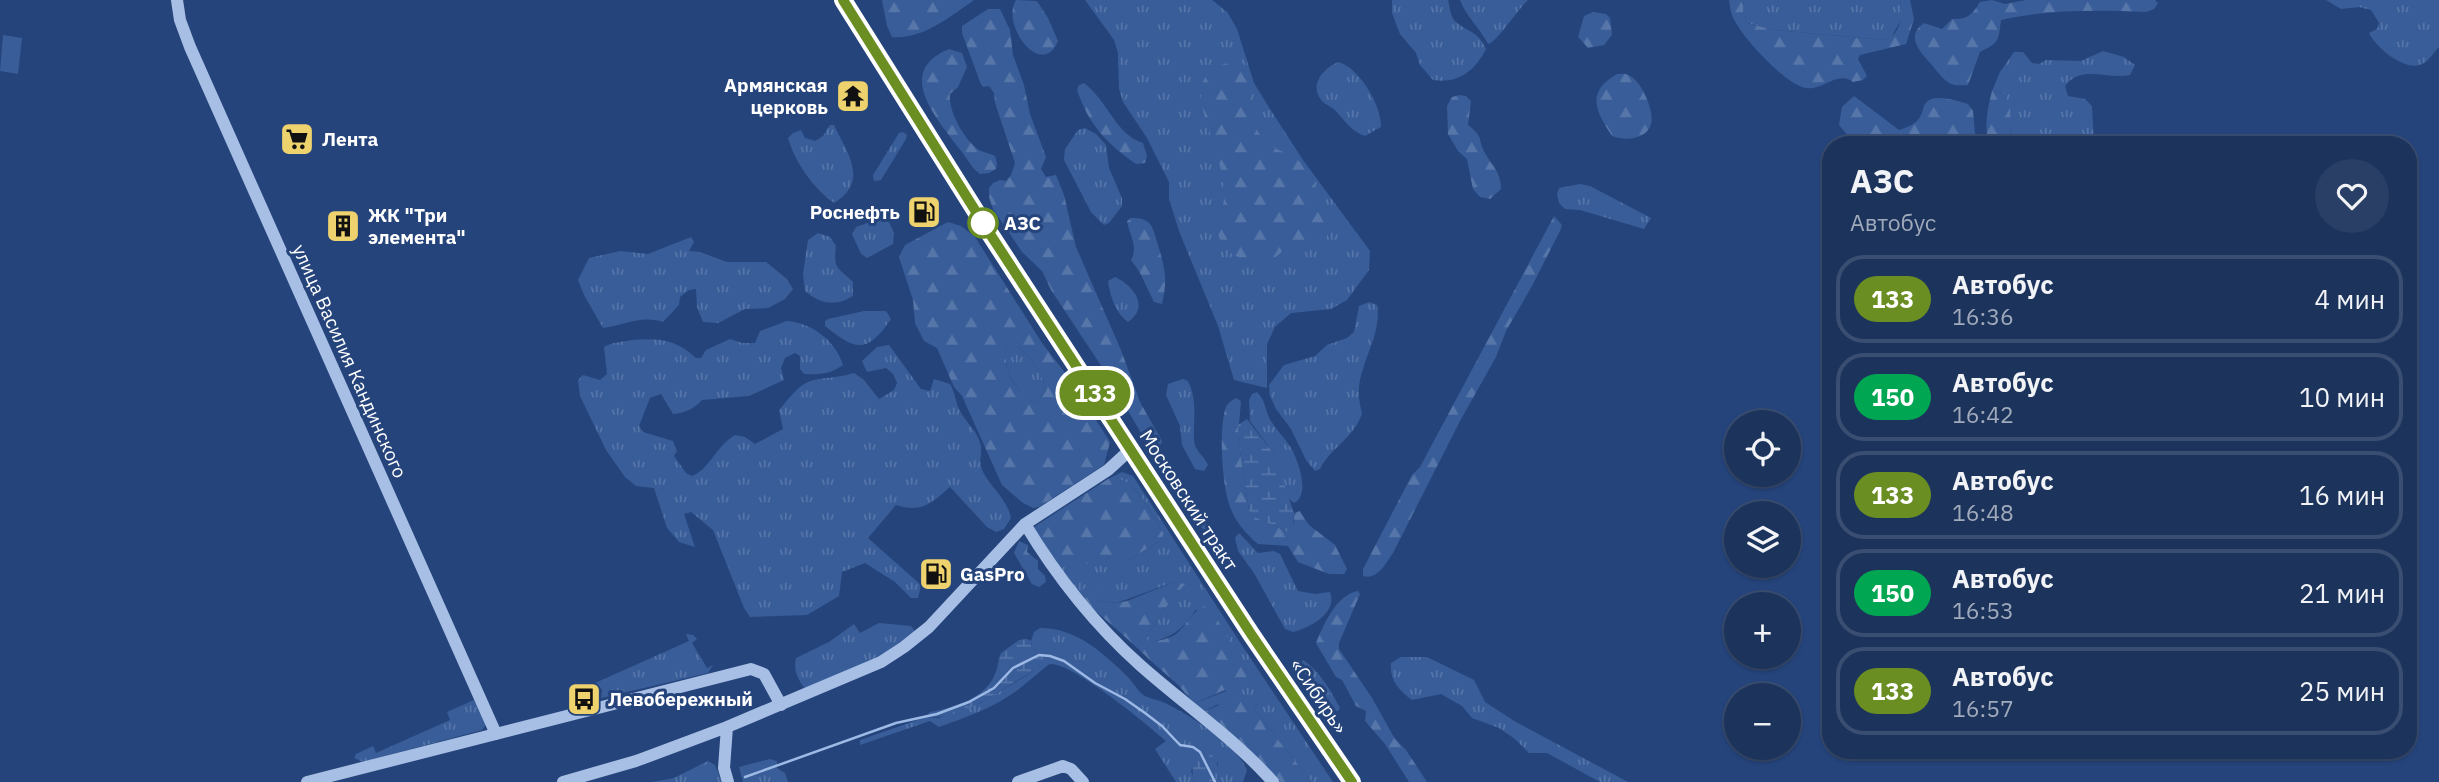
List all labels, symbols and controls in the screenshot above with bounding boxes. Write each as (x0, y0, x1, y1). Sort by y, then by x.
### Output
place label: Армянская церковь (724, 73, 828, 119)
temple icon: Армянская церковь (834, 77, 872, 115)
supermarket icon: Лента (278, 120, 316, 158)
place label: Лента (322, 127, 379, 151)
text: АЗС (1850, 159, 1914, 202)
button: heart (2315, 159, 2389, 233)
fuel station icon: Роснефть (905, 193, 943, 231)
place label: Роснефть (810, 200, 900, 224)
place label: ЖК "Три элемента" (368, 203, 466, 249)
building icon: ЖК "Три элемента" (324, 207, 362, 245)
text: Автобус (1850, 207, 1936, 237)
marker: АЗС (968, 208, 998, 238)
place label: АЗС (1004, 211, 1041, 235)
street label: улица Василия Кандинского (288, 240, 412, 482)
text: Автобус (1952, 267, 2054, 301)
text: 4 мин (2315, 282, 2385, 316)
text: 133 (1871, 283, 1914, 315)
text: 16:36 (1952, 301, 2014, 331)
text: Автобус (1952, 365, 2054, 399)
line badge: 133 (1055, 370, 1135, 416)
text: 133 (1073, 377, 1117, 409)
text: 10 мин (2299, 380, 2385, 414)
text: 150 (1871, 381, 1914, 413)
text: 16:42 (1952, 399, 2014, 429)
map controls (1724, 410, 1801, 760)
button: locate (1724, 410, 1801, 487)
street label: Московский тракт (1134, 425, 1244, 575)
text: Автобус (1952, 463, 2054, 497)
text: 16 мин (2299, 478, 2385, 512)
text: 133 (1871, 479, 1914, 511)
text: 16:48 (1952, 497, 2014, 527)
button: layers (1724, 501, 1801, 578)
fuel station icon: GasPro (917, 555, 955, 593)
text: Автобус (1952, 561, 2054, 595)
place label: GasPro (960, 562, 1025, 586)
text: 21 мин (2299, 576, 2385, 610)
text: 150 (1871, 577, 1914, 609)
button: + (1724, 592, 1801, 669)
text: 16:53 (1952, 595, 2014, 625)
street label: «Сибирь» (1285, 654, 1353, 738)
text: Автобус (1952, 659, 2054, 693)
text: 25 мин (2299, 674, 2385, 708)
text: 133 (1871, 675, 1914, 707)
bus stop icon: Левобережный (565, 680, 603, 718)
button: − (1724, 683, 1801, 760)
place label: Левобережный (608, 687, 753, 711)
text: 16:57 (1952, 693, 2014, 723)

